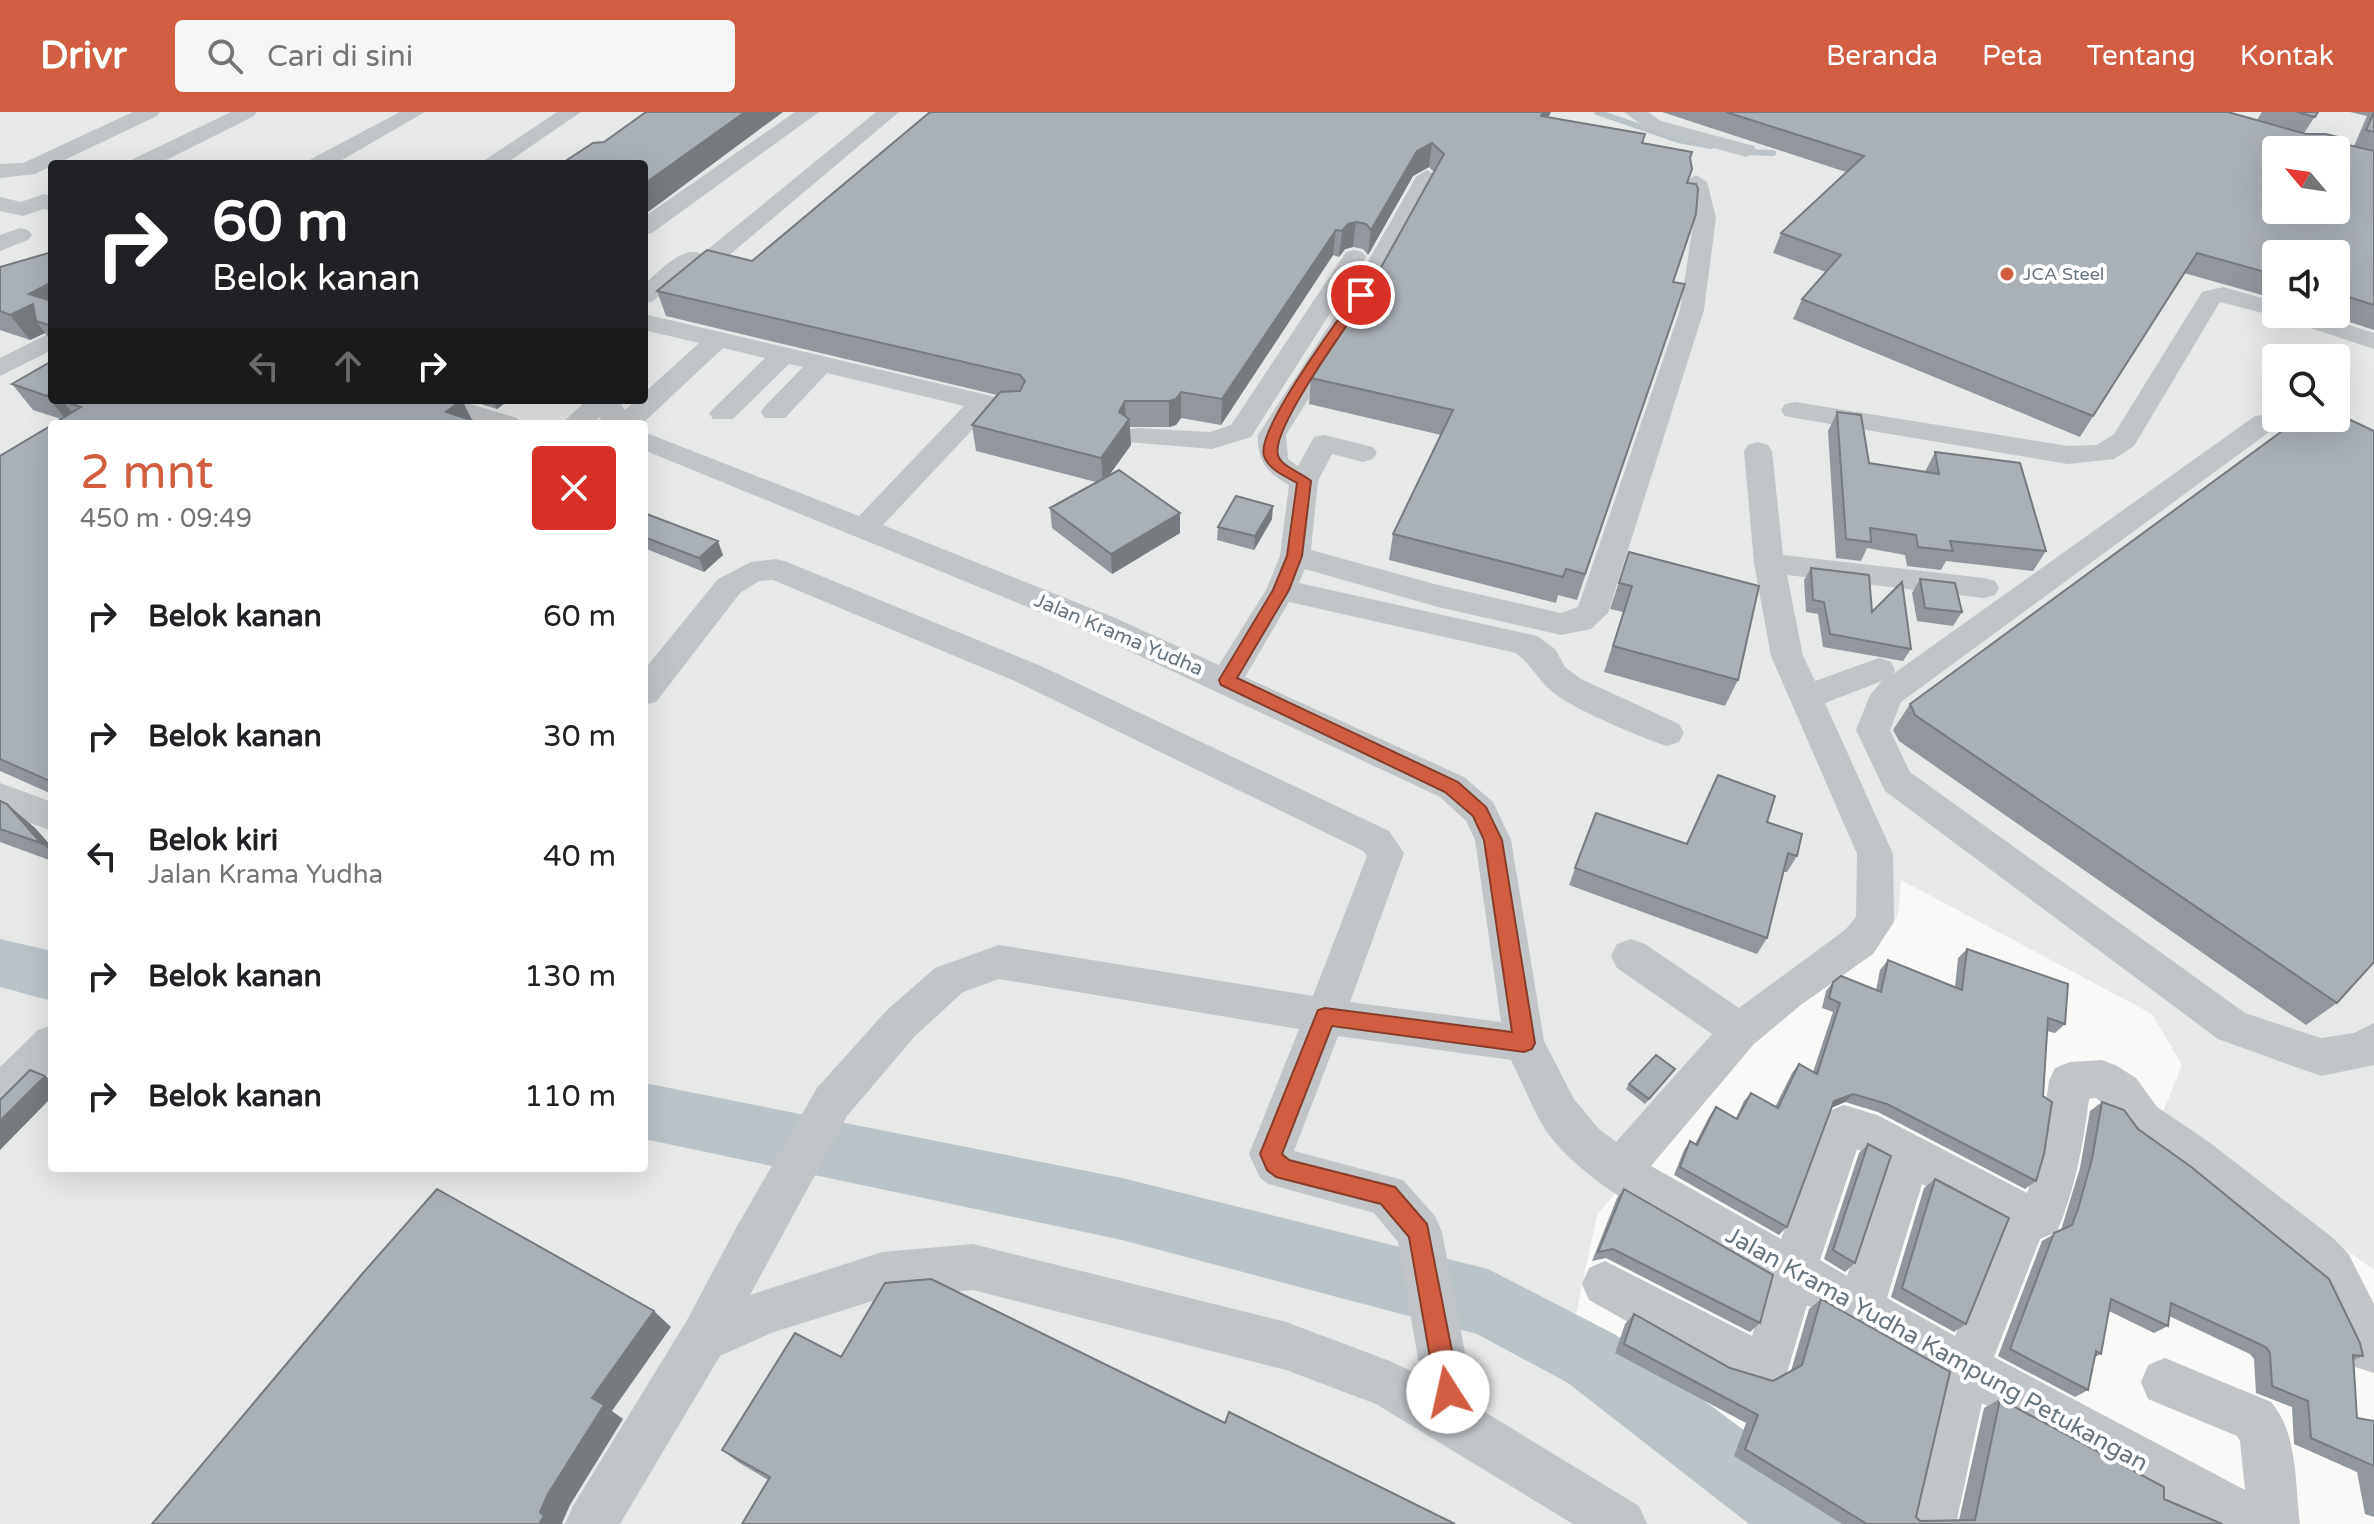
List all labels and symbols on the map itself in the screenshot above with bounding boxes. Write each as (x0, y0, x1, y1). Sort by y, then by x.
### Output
north arrow (2262, 136, 2350, 224)
pin (1327, 261, 1395, 329)
place label: JCA Steel (2023, 263, 2104, 285)
marker: JCA Steel (1998, 265, 2016, 283)
street label: Jalan Krama Yudha (1031, 589, 1207, 681)
street label: Jalan Krama Yudha Kampung Petukangan (1721, 1221, 2153, 1478)
position arrow (1406, 1350, 1490, 1434)

